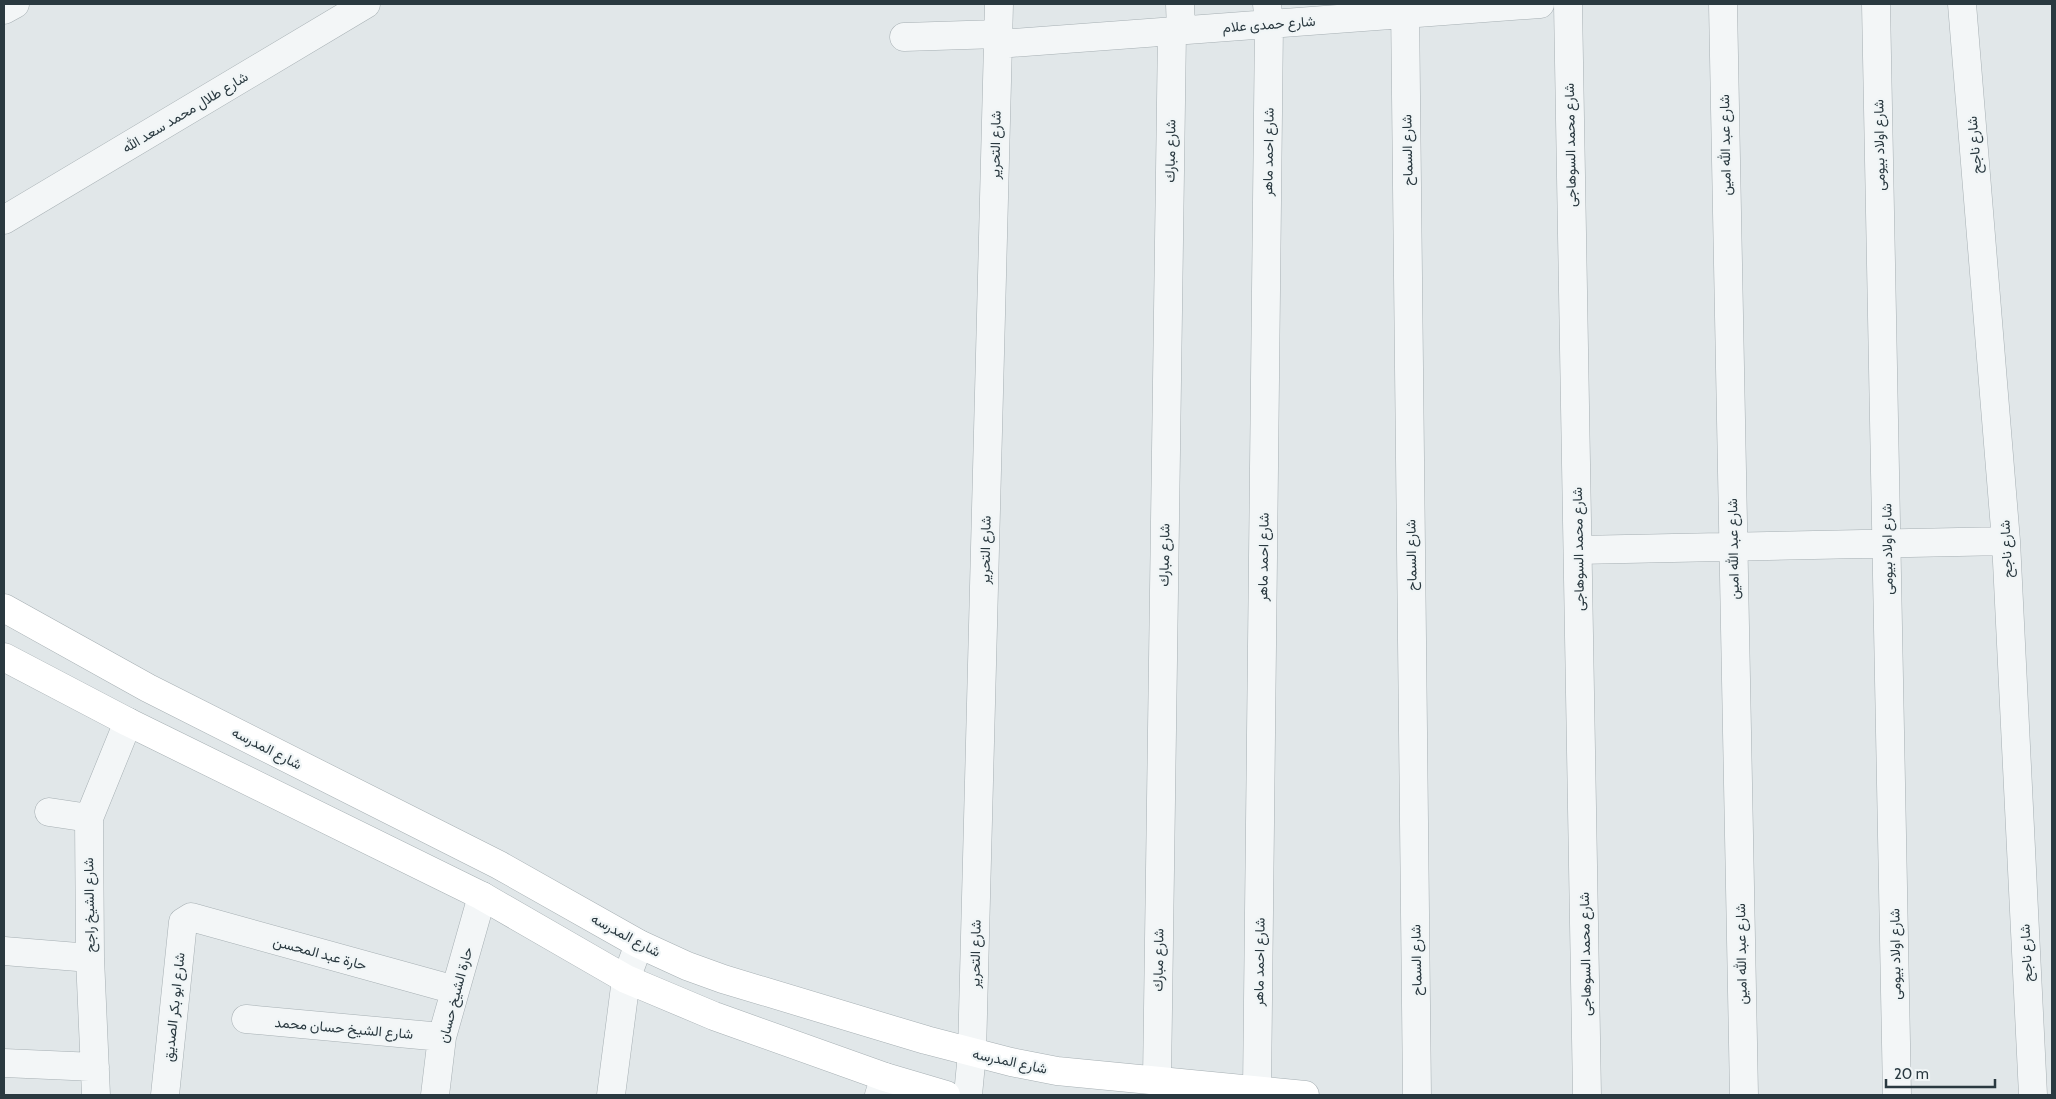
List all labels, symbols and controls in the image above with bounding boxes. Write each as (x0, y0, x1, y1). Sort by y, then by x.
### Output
street label: شارع حمدى علام (1222, 12, 1316, 38)
street label: شارع طلال محمد سعد الله (119, 67, 252, 158)
street label: شارع محمد السوهاجى (1560, 83, 1582, 207)
street label: شارع عبد الله امين (1715, 94, 1737, 196)
street label: شارع اولاد بيومى (1869, 99, 1891, 191)
street label: شارع احمد ماهر (1258, 107, 1280, 198)
street label: شارع التحرير (985, 110, 1007, 181)
street label: شارع السماح (1397, 114, 1419, 186)
street label: شارع ناجح (1963, 115, 1987, 175)
street label: شارع مبارك (1160, 119, 1182, 183)
street label: شارع محمد السوهاجى (1568, 487, 1590, 611)
street label: شارع عبد الله امين (1723, 498, 1745, 600)
street label: شارع اولاد بيومى (1877, 503, 1899, 595)
street label: شارع احمد ماهر (1253, 512, 1275, 603)
street label: شارع التحرير (975, 515, 997, 586)
street label: شارع السماح (1401, 519, 1423, 591)
street label: شارع ناجح (1995, 519, 2019, 578)
street label: شارع مبارك (1154, 523, 1176, 587)
street label: شارع المدرسه (228, 723, 305, 775)
street label: شارع الشيخ راجح (79, 857, 101, 953)
street label: شارع محمد السوهاجى (1575, 892, 1597, 1016)
street label: شارع عبد الله امين (1731, 903, 1753, 1005)
street label: شارع اولاد بيومى (1885, 908, 1907, 1000)
street label: شارع المدرسه (587, 909, 664, 963)
street label: شارع احمد ماهر (1249, 917, 1271, 1008)
street label: شارع التحرير (965, 919, 987, 990)
street label: شارع ناجح (2015, 923, 2039, 982)
street label: شارع السماح (1406, 924, 1428, 996)
street label: شارع مبارك (1148, 928, 1170, 992)
street label: حارة عبد المحسن (271, 932, 369, 974)
street label: حارة الشيخ حسان (434, 945, 478, 1045)
street label: شارع ابو بكر الصديق (159, 951, 191, 1063)
street label: شارع الشيخ حسان محمد (274, 1013, 414, 1045)
street label: شارع المدرسه (971, 1044, 1049, 1080)
scale bar (1886, 1056, 1995, 1088)
text: 20 m (1894, 1065, 1929, 1083)

